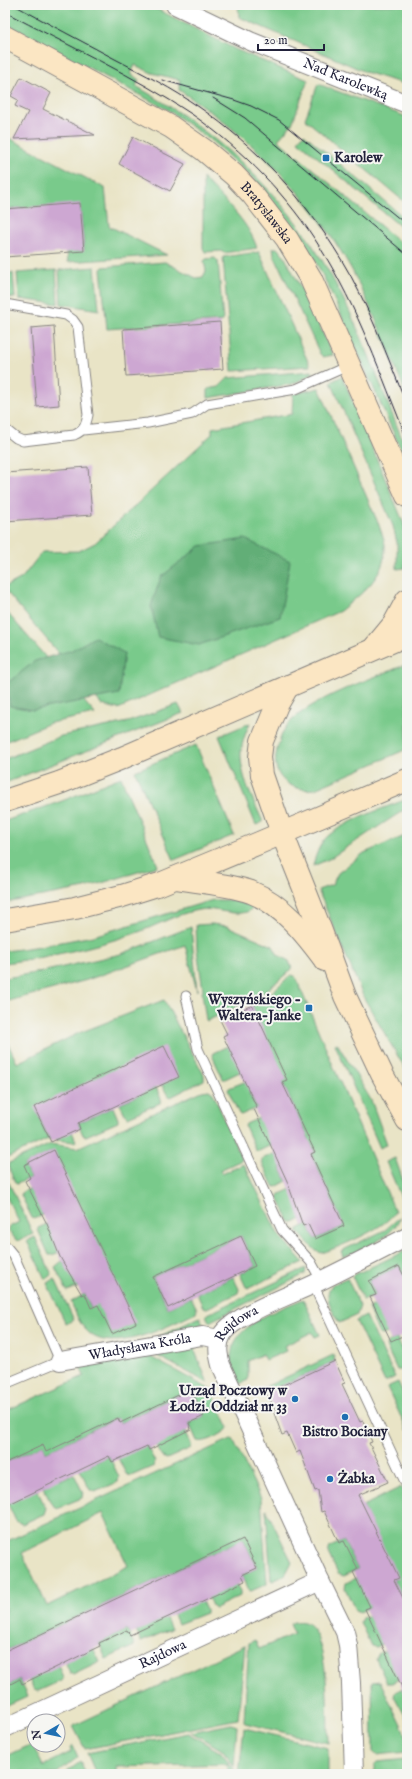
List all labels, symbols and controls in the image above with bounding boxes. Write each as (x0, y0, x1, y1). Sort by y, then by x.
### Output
scale bar (258, 26, 324, 52)
text: 20 m (264, 33, 287, 48)
street label: Nad Karolewką (300, 54, 391, 105)
place label: Karolew (334, 149, 383, 167)
marker: Karolew (321, 153, 331, 163)
street label: Bratysławska (236, 178, 297, 248)
place label: Wyszyńskiego - Waltera-Janke (207, 991, 302, 1025)
marker: Wyszyńskiego - Waltera-Janke (304, 1003, 314, 1013)
street label: Rajdowa (211, 1301, 262, 1345)
street label: Władysława Króla (87, 1329, 193, 1365)
place label: Urząd Pocztowy w Łodzi. Oddział nr 33 (170, 1382, 288, 1416)
marker: Urząd Pocztowy w Łodzi. Oddział nr 33 (290, 1394, 300, 1404)
marker: Bistro Bociany (340, 1412, 350, 1422)
place label: Bistro Bociany (302, 1423, 389, 1441)
place label: Żabka (338, 1469, 376, 1488)
marker: Żabka (325, 1474, 335, 1484)
street label: Rajdowa (136, 1635, 190, 1673)
north arrow (26, 1713, 66, 1753)
text: N (29, 1728, 45, 1741)

